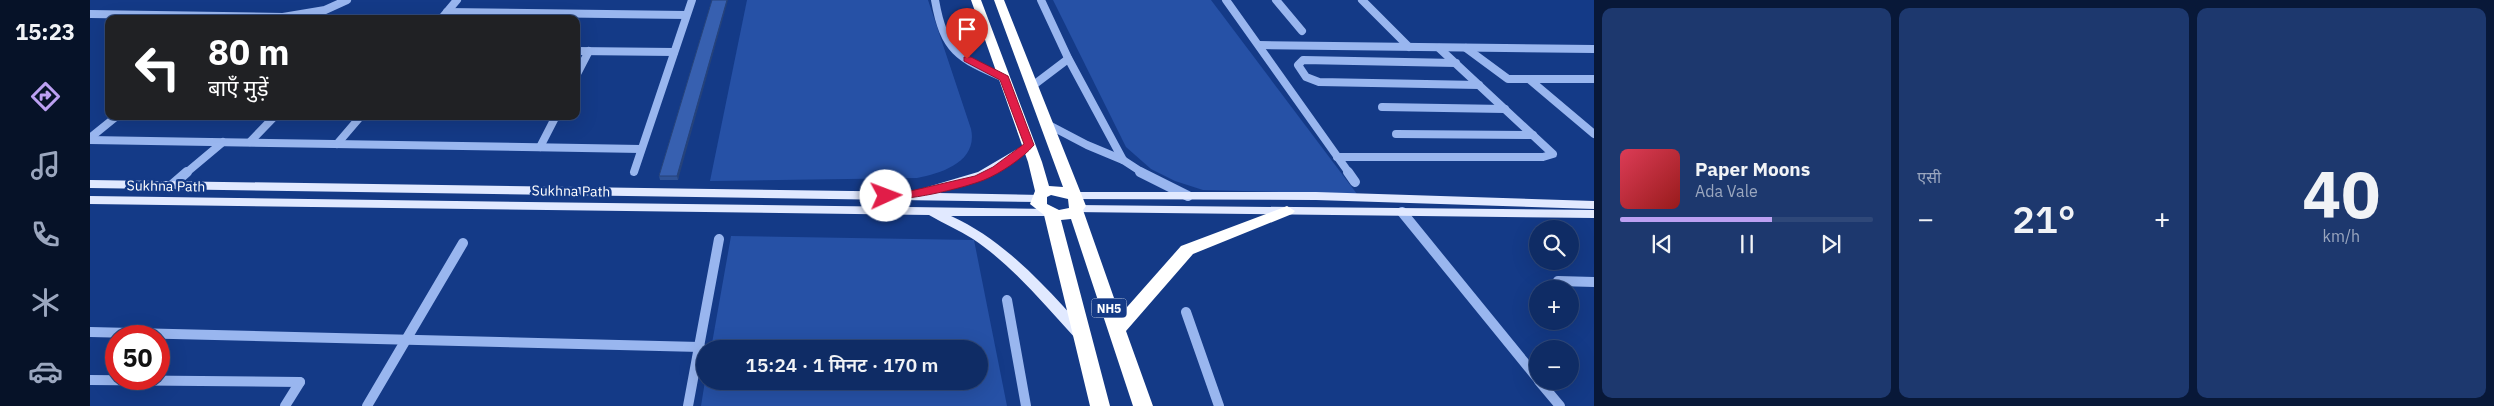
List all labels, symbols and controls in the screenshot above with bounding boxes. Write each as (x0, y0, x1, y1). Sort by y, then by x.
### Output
pin (946, 8, 988, 59)
icon: arrive (953, 15, 981, 43)
text: 15:23 (15, 17, 75, 46)
text: 80 m (208, 29, 290, 75)
icon: left (125, 35, 190, 100)
text: बाएँ मुड़ें (208, 73, 269, 102)
icon: directions (28, 79, 63, 114)
icon: music (28, 148, 63, 183)
text: 40 (2302, 151, 2380, 236)
text: Paper Moons (1695, 157, 1810, 181)
text: एसी (1917, 167, 1941, 187)
position arrow (859, 169, 911, 221)
street label: Sukhna Path (126, 176, 206, 196)
street label: Sukhna Path (531, 181, 611, 201)
text: Ada Vale (1695, 181, 1758, 201)
text: 21° (2012, 194, 2076, 243)
text: − (1917, 200, 1934, 237)
text: + (2154, 200, 2171, 237)
icon: phone (28, 217, 63, 252)
map controls (1529, 220, 1579, 390)
button: search (1529, 220, 1579, 270)
text: km/h (2323, 226, 2360, 246)
icon: previous (1648, 230, 1676, 258)
icon: pause (1733, 230, 1761, 258)
icon: next (1817, 230, 1845, 258)
button: + (1529, 280, 1579, 330)
icon: climate (28, 285, 63, 320)
road number: NH5 (1092, 298, 1126, 318)
speed limit sign: 50 (105, 325, 170, 390)
button: − (1529, 340, 1579, 390)
text: 15:24 · 1 मिनट · 170 m (746, 353, 938, 377)
icon: car (28, 354, 63, 389)

